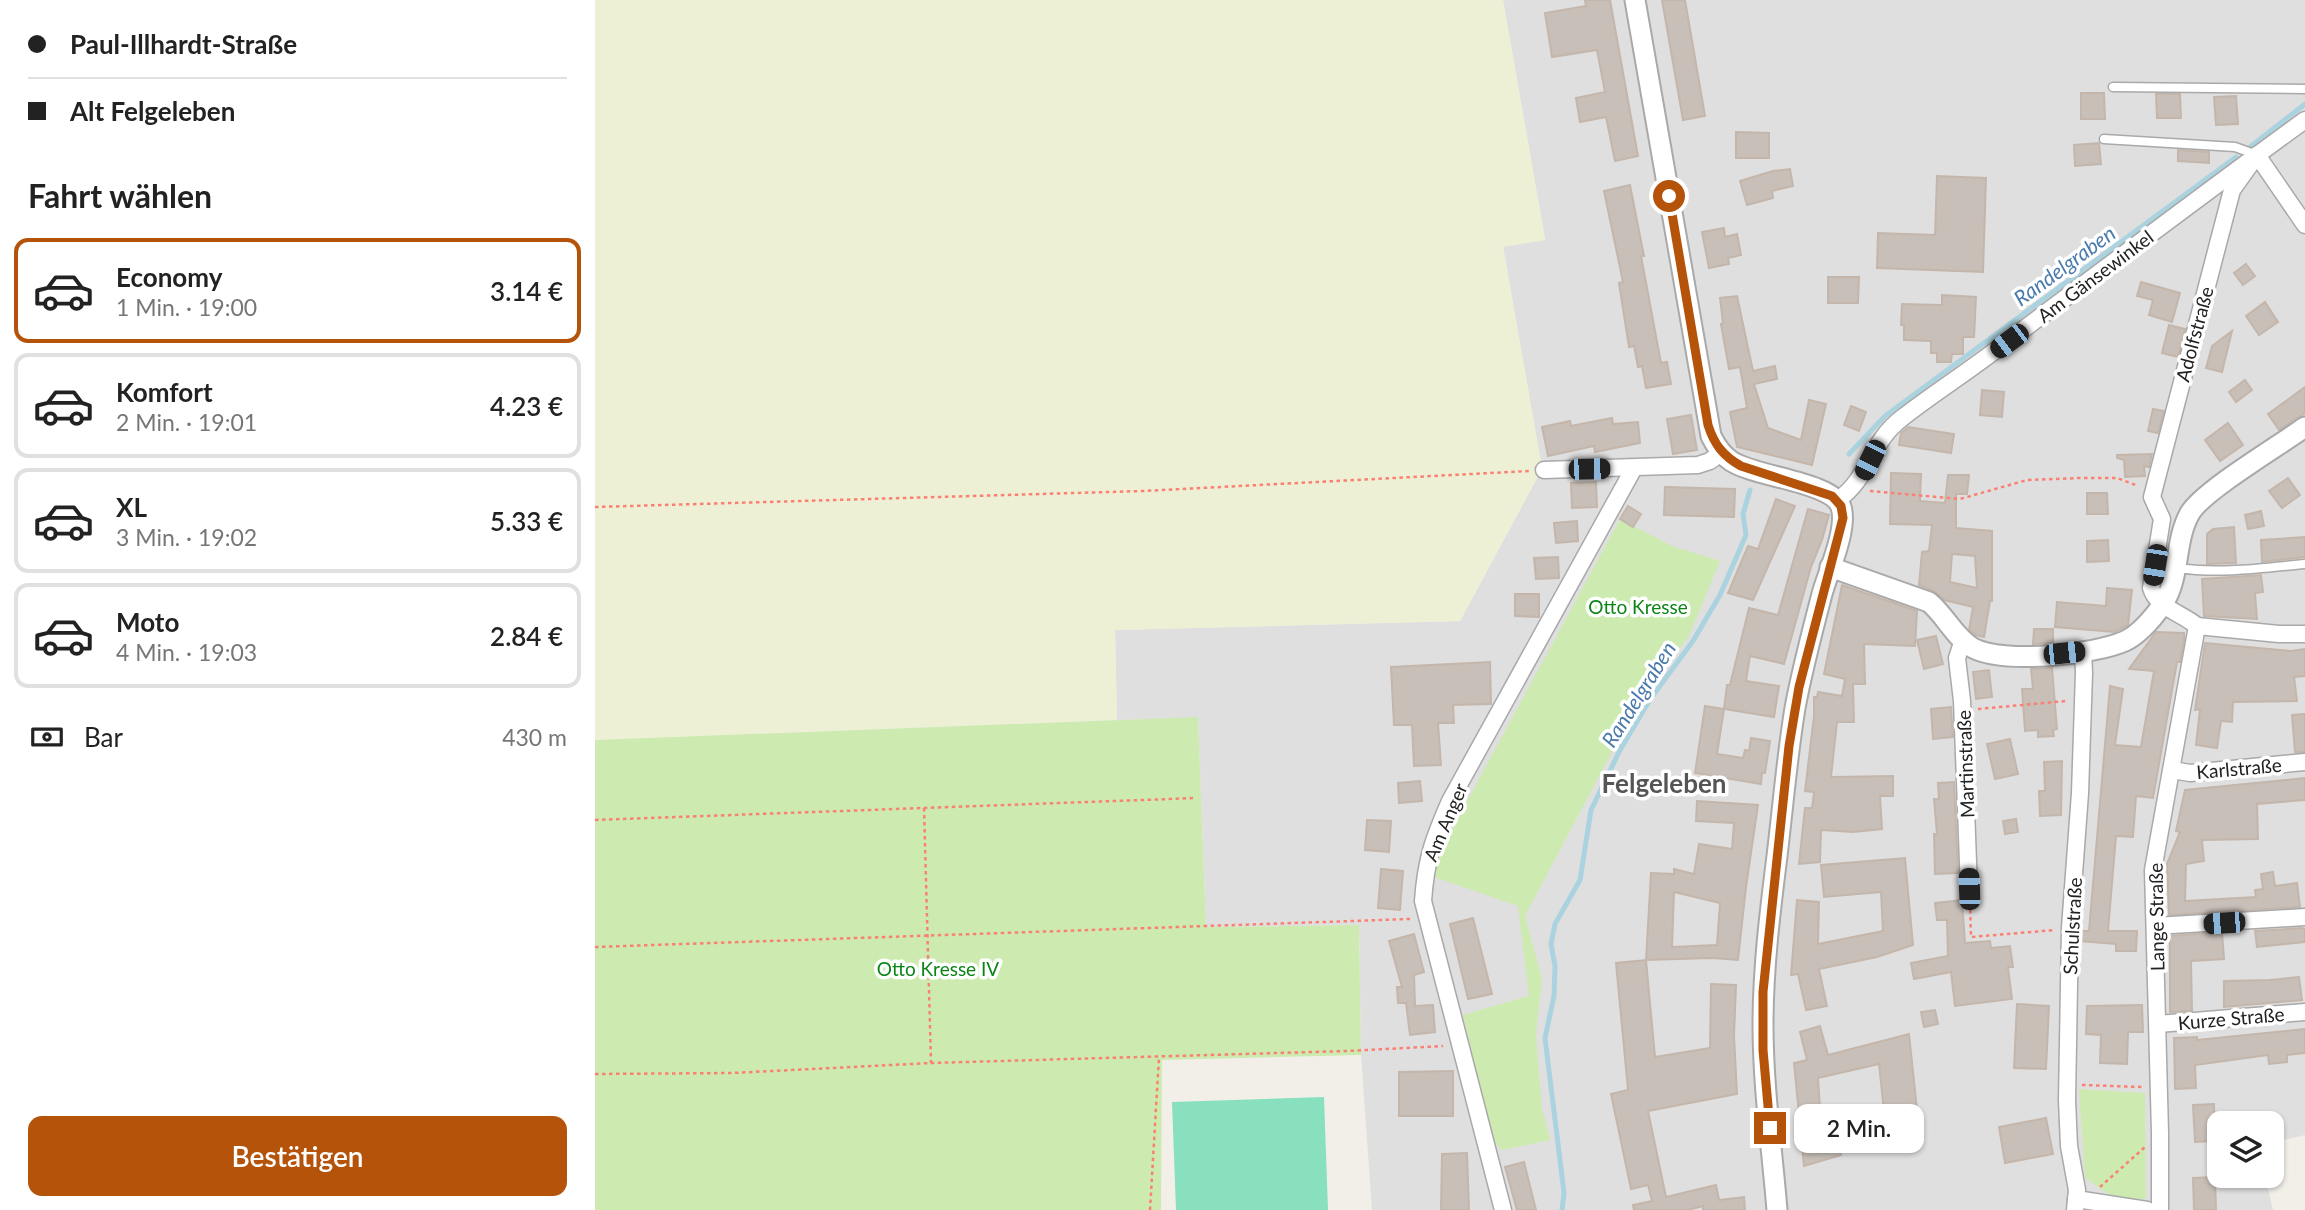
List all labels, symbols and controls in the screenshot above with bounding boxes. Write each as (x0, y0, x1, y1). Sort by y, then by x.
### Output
text: Paul-Illhardt-Straße (70, 28, 297, 60)
text: Alt Felgeleben (70, 95, 235, 127)
text: Fahrt wählen (28, 176, 212, 215)
route start (1653, 180, 1685, 212)
water label: Randelgraben (2008, 220, 2120, 310)
street label: Am Gänsewinkel (2033, 225, 2157, 327)
icon: car (32, 259, 95, 322)
text: Economy (116, 261, 222, 293)
text: 3.14 € (490, 275, 563, 307)
street label: Adolfstraße (2170, 284, 2218, 384)
text: 1 Min. · 19:00 (116, 293, 257, 321)
car (1986, 320, 2033, 362)
icon: car (32, 374, 95, 437)
text: Komfort (116, 376, 213, 408)
text: 4.23 € (490, 390, 563, 422)
text: 2 Min. · 19:01 (116, 408, 257, 436)
car (1852, 437, 1889, 483)
car (1568, 458, 1611, 480)
icon: car (32, 489, 95, 552)
text: XL (116, 491, 147, 523)
text: 5.33 € (490, 505, 563, 537)
text: 3 Min. · 19:02 (116, 523, 257, 551)
car (2142, 543, 2169, 587)
park label: Otto Kresse (1588, 595, 1688, 618)
icon: car (32, 604, 95, 667)
text: Moto (116, 606, 179, 638)
text: 2.84 € (490, 620, 563, 652)
water label: Randelgraben (1596, 637, 1680, 751)
text: 4 Min. · 19:03 (116, 638, 257, 666)
car (2043, 640, 2086, 666)
street label: Martinstraße (1952, 709, 1978, 819)
icon: cash (28, 718, 66, 756)
text: Bar (84, 721, 123, 753)
text: 430 m (502, 723, 567, 751)
street label: Karlstraße (2195, 753, 2283, 783)
district label: Felgeleben (1602, 767, 1726, 799)
street label: Am Anger (1418, 779, 1472, 865)
street label: Lange Straße (2144, 863, 2168, 971)
car (1958, 868, 1981, 910)
street label: Schulstraße (2058, 877, 2086, 975)
car (2203, 911, 2246, 935)
park label: Otto Kresse IV (877, 957, 999, 980)
street label: Kurze Straße (2177, 1002, 2285, 1034)
callout: 2 Min. (1795, 1104, 1924, 1152)
map controls (2207, 1111, 2284, 1188)
button: layers (2207, 1111, 2284, 1188)
route end (1754, 1112, 1786, 1144)
text: 2 Min. (1827, 1114, 1891, 1142)
button: Bestätigen (28, 1116, 567, 1196)

